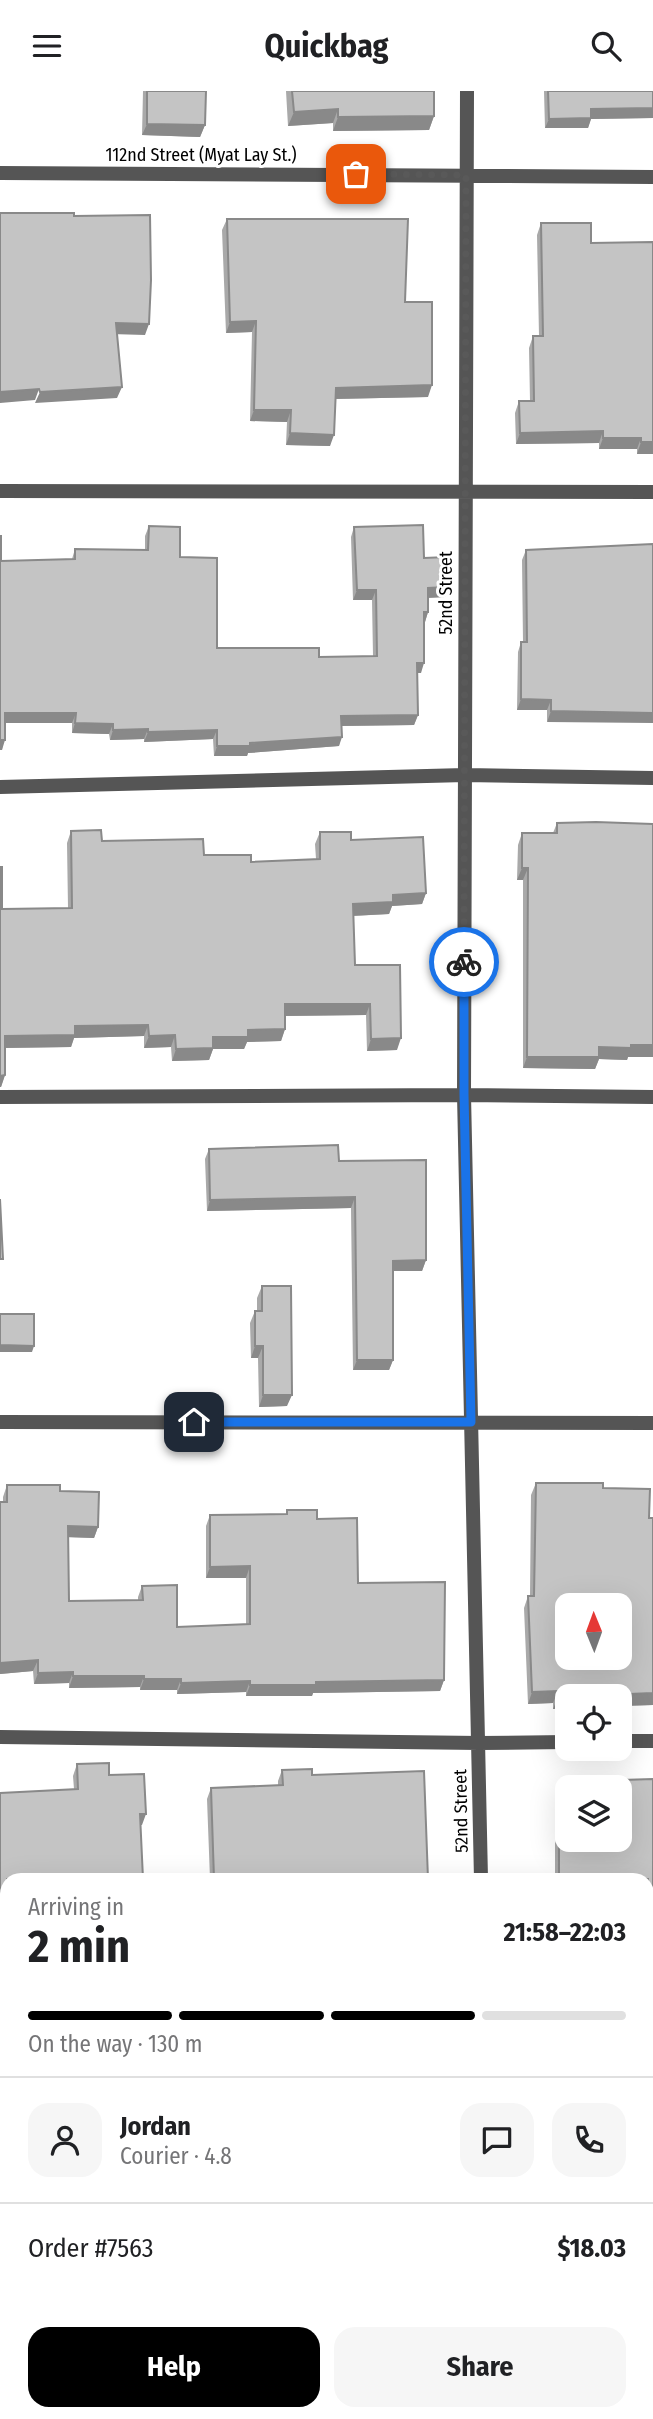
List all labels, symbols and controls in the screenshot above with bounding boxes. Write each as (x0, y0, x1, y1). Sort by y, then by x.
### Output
icon: menu (28, 27, 66, 65)
text: Quickbag (265, 27, 388, 65)
icon: search (587, 27, 625, 65)
street label: 112nd Street (Myat Lay St.) (105, 144, 297, 166)
pin (326, 144, 386, 204)
icon: bag (337, 155, 375, 193)
street label: 52nd Street (435, 551, 457, 635)
courier (429, 927, 499, 997)
icon: bike (445, 943, 483, 981)
pin (164, 1392, 224, 1452)
icon: home (175, 1403, 213, 1441)
north arrow (555, 1593, 632, 1669)
map controls (555, 1593, 632, 1852)
button: locate (555, 1684, 632, 1761)
street label: 52nd Street (449, 1769, 473, 1853)
button: layers (555, 1775, 632, 1852)
text: Arriving in (28, 1893, 124, 1921)
text: 21:58–22:03 (503, 1917, 626, 1948)
text: 2 min (28, 1919, 130, 1974)
text: On the way · 130 m (28, 2030, 202, 2058)
button: person (28, 2103, 102, 2177)
button: chat (460, 2103, 534, 2177)
button: phone (552, 2103, 626, 2177)
text: Jordan (120, 2111, 191, 2142)
text: Courier · 4.8 (120, 2142, 232, 2170)
text: Order #7563 (28, 2233, 154, 2264)
text: $18.03 (557, 2233, 626, 2264)
button: Help (28, 2327, 320, 2407)
button: Share (334, 2327, 626, 2407)

